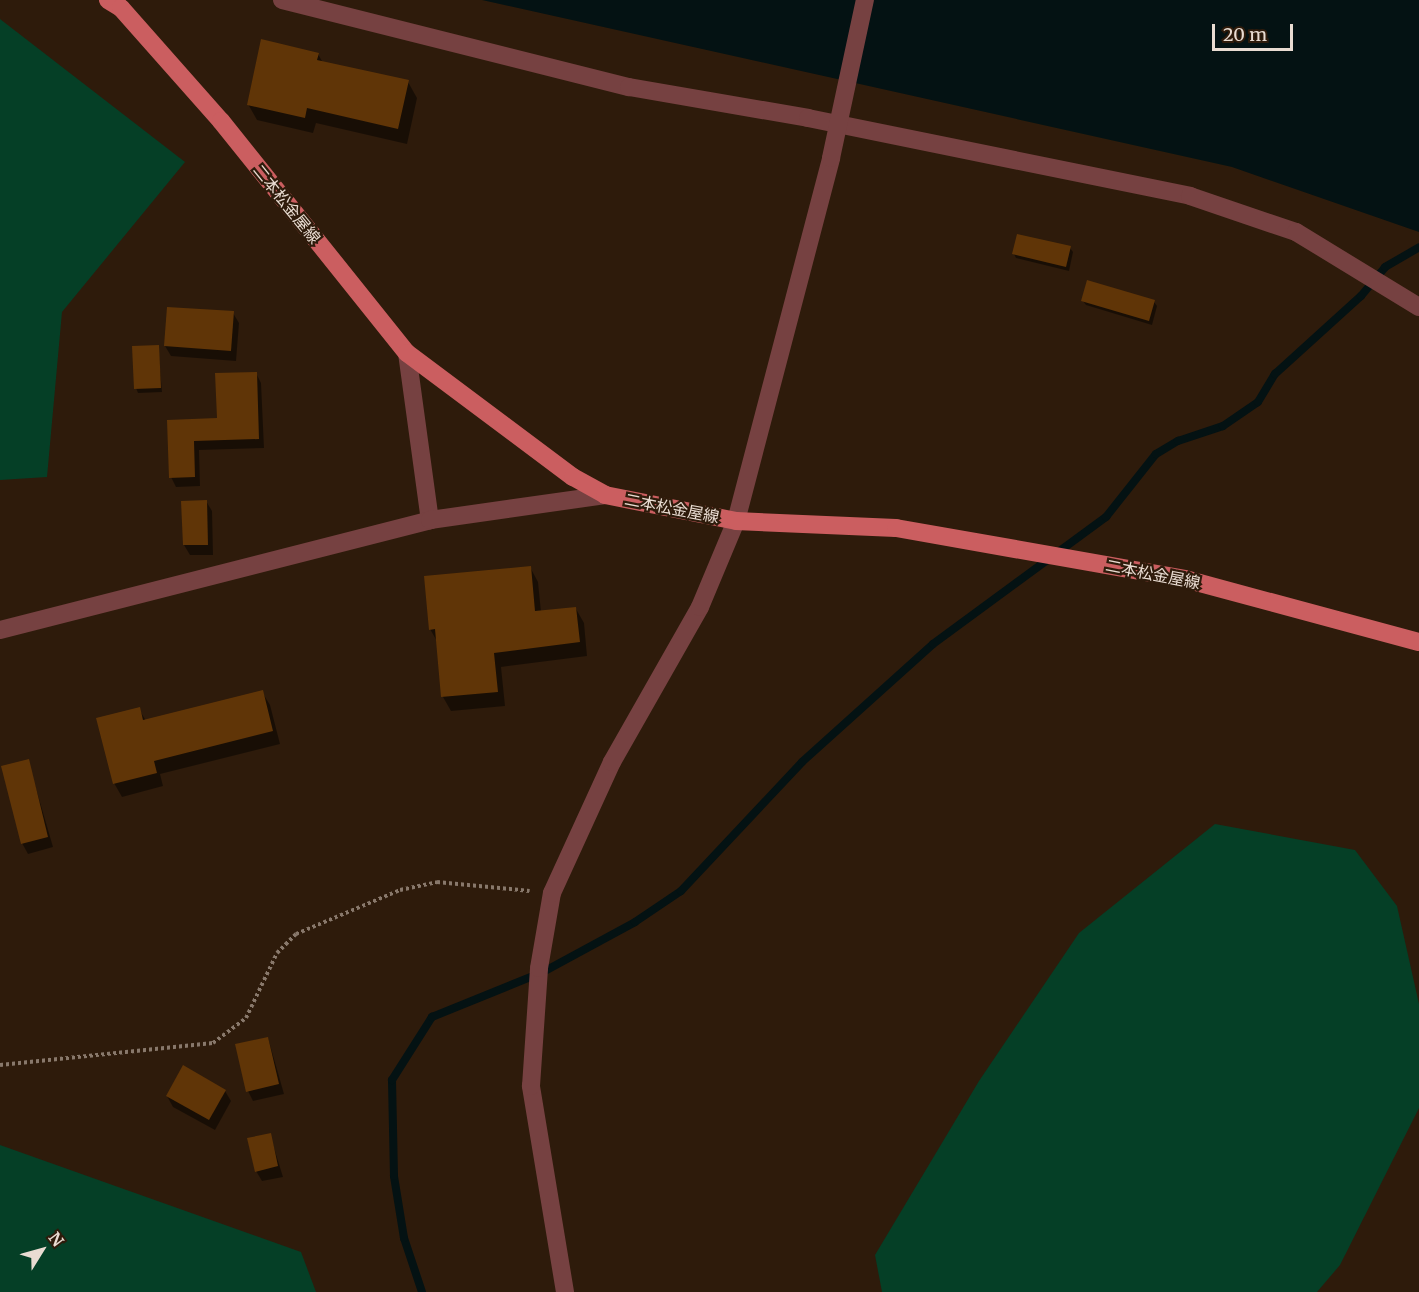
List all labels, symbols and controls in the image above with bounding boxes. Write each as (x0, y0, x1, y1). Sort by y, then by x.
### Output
scale bar (1215, 12, 1296, 50)
text: 20 m (1223, 23, 1267, 46)
street label: 二本松金屋線 (249, 161, 325, 247)
street label: 二本松金屋線 (623, 489, 721, 527)
street label: 二本松金屋線 (1104, 555, 1202, 593)
north arrow (12, 1220, 72, 1280)
text: N (45, 1228, 68, 1250)

